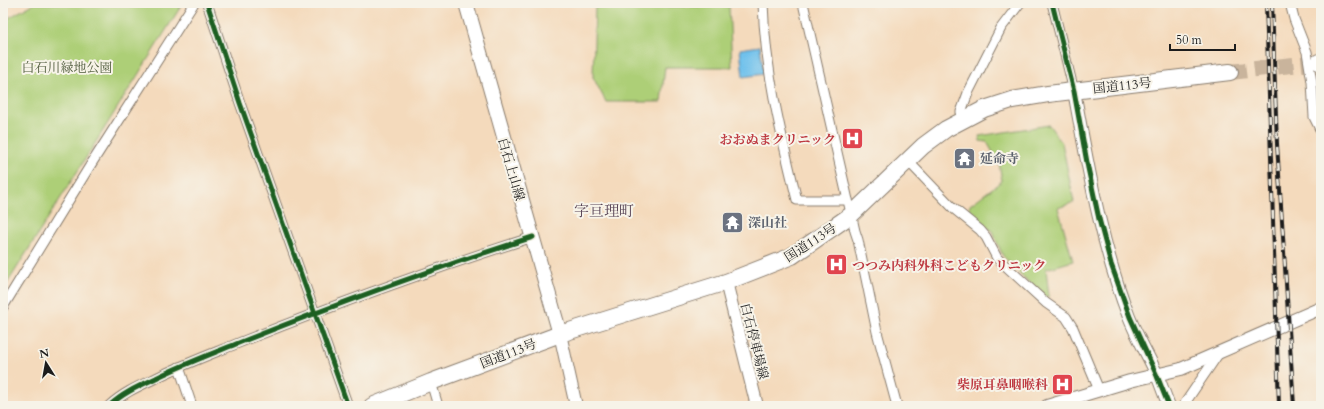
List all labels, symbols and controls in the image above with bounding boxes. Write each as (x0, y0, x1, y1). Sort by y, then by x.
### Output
scale bar (1170, 26, 1235, 52)
text: 50 m (1176, 32, 1203, 48)
park label: 白石川緑地公園 (21, 59, 113, 77)
street label: 国道113号 (1092, 74, 1152, 98)
hospital icon: おおぬまクリニック (839, 126, 865, 152)
place label: おおぬまクリニック (720, 131, 836, 149)
street label: 白石上山線 (493, 136, 529, 203)
temple icon: 延命寺 (951, 145, 977, 171)
place label: 延命寺 (980, 150, 1019, 168)
district label: 字亘理町 (574, 201, 634, 221)
temple icon: 深山社 (719, 209, 745, 235)
place label: 深山社 (748, 214, 787, 232)
street label: 国道113号 (781, 219, 840, 266)
hospital icon: つつみ内科外科こどもクリニック (824, 252, 850, 278)
place label: つつみ内科外科こどもクリニック (852, 257, 1046, 275)
street label: 白石停車場線 (736, 301, 772, 381)
street label: 国道113号 (478, 335, 539, 373)
north arrow (26, 343, 66, 383)
text: N (38, 345, 51, 362)
hospital icon: 柴原耳鼻咽喉科 (1050, 371, 1076, 397)
place label: 柴原耳鼻咽喉科 (957, 376, 1048, 394)

